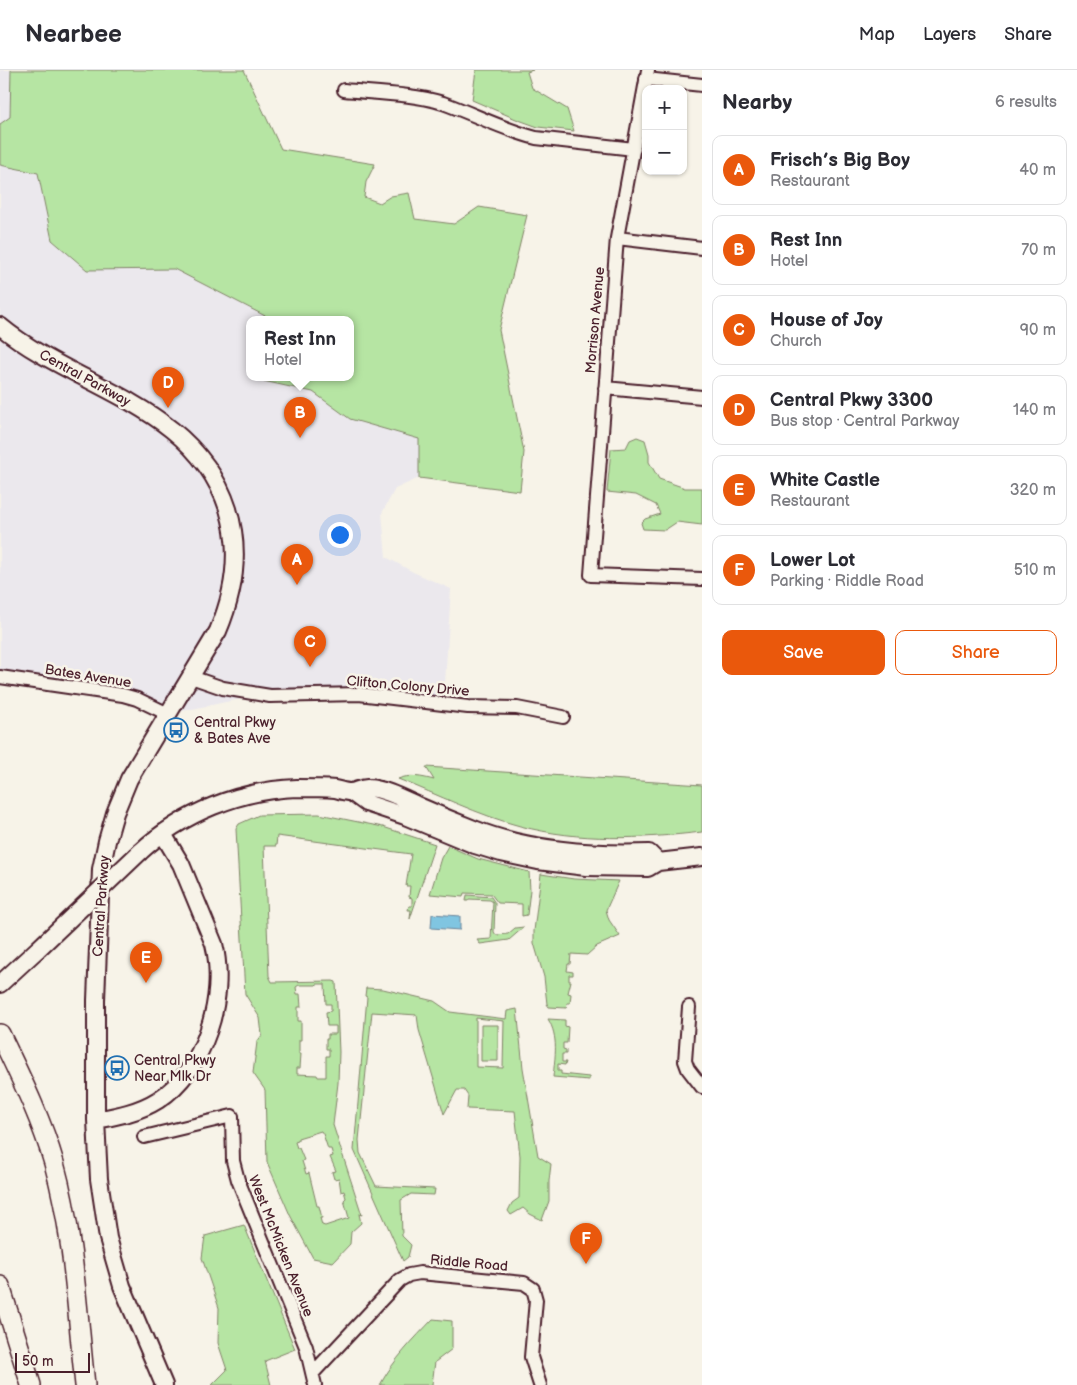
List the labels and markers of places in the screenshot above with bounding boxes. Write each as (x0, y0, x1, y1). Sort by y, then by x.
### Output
pin: D (152, 367, 184, 408)
pin: B (284, 397, 316, 438)
pin: A (281, 544, 313, 585)
pin: C (294, 626, 326, 667)
place label: Central Pkwy & Bates Ave (194, 714, 277, 747)
bus stop icon: Central Pkwy & Bates Ave (163, 717, 189, 743)
pin: E (130, 942, 162, 983)
place label: Central Pkwy Near Mlk Dr (134, 1052, 217, 1085)
bus stop icon: Central Pkwy Near Mlk Dr (104, 1055, 130, 1081)
pin: F (570, 1223, 602, 1264)

